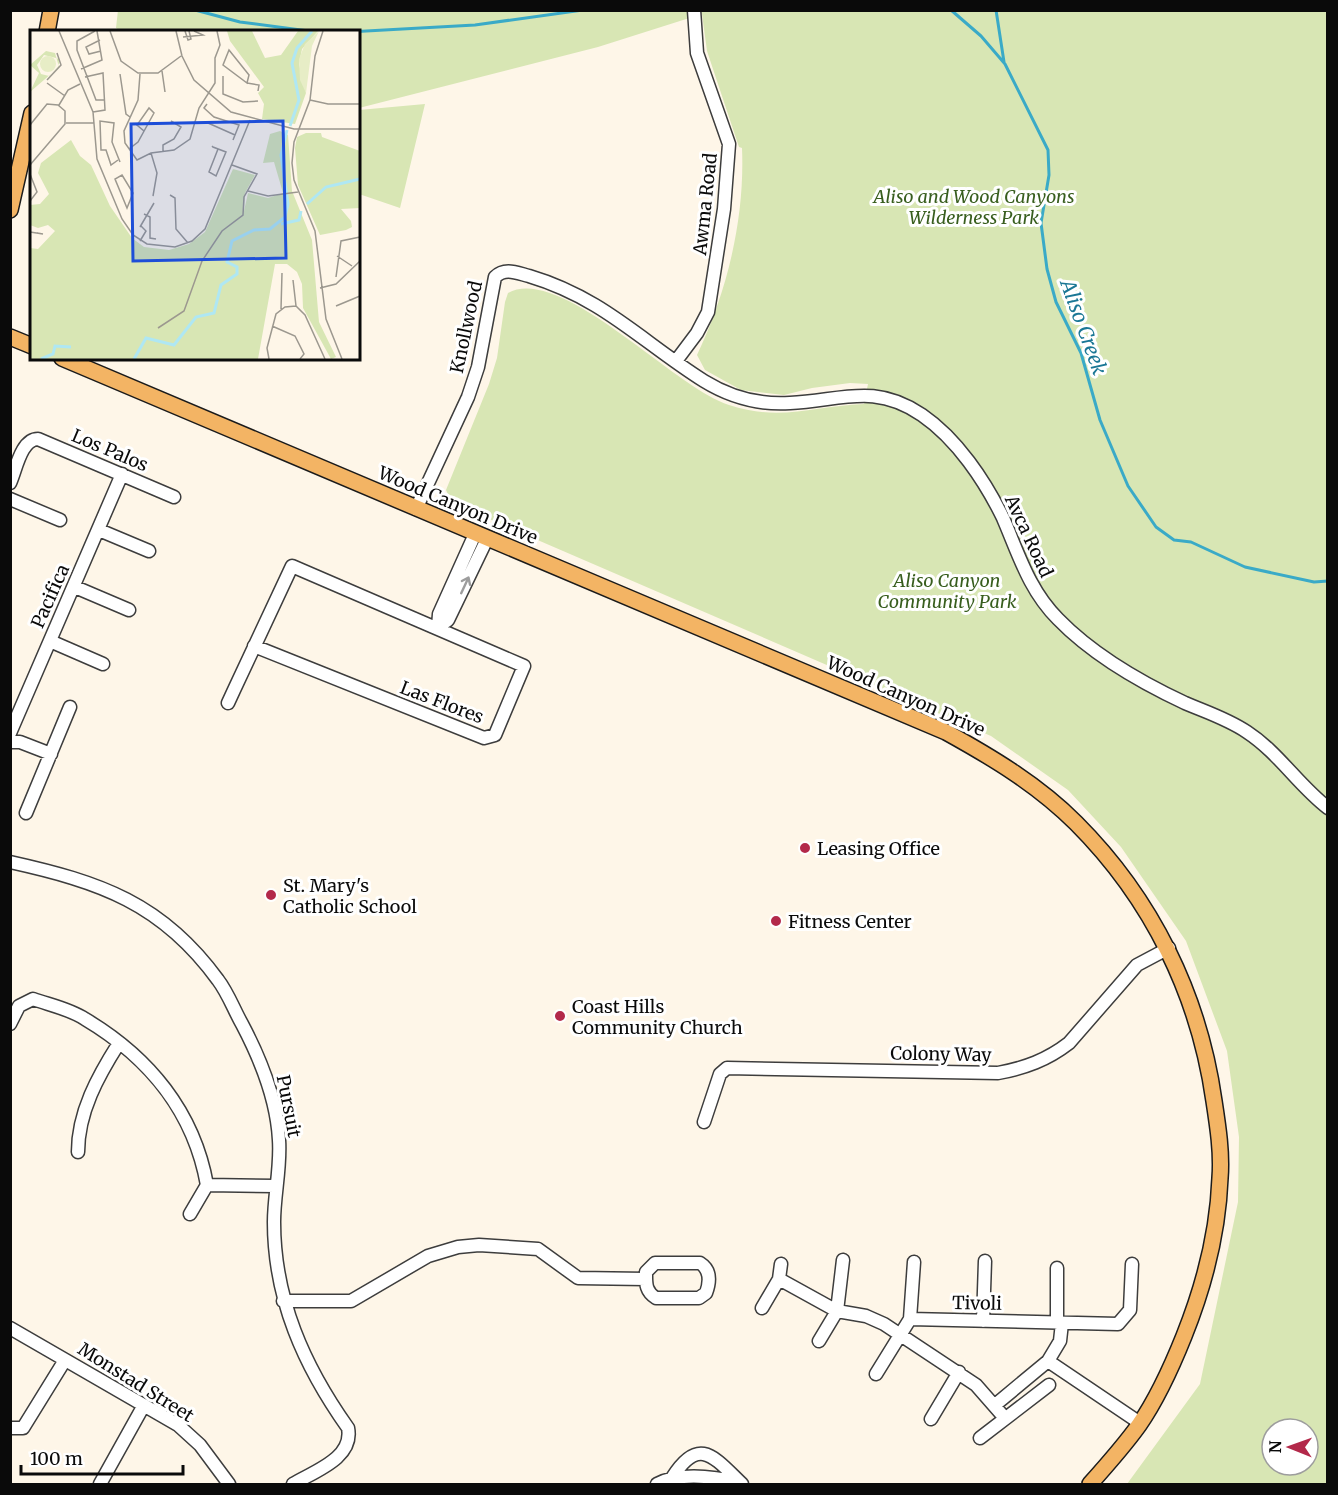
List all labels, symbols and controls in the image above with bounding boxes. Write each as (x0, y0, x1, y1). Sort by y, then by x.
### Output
inset map (30, 30, 360, 360)
street label: Awma Road (688, 152, 722, 257)
park label: Aliso and Wood Canyons Wilderness Park (872, 185, 1075, 229)
water label: Aliso Creek (1055, 274, 1113, 378)
street label: Knollwood (445, 278, 487, 375)
street label: Los Palos (68, 424, 152, 476)
street label: Wood Canyon Drive (374, 461, 541, 549)
street label: Avca Road (1000, 490, 1058, 581)
street label: Pacifica (26, 560, 74, 631)
park label: Aliso Canyon Community Park (877, 569, 1017, 613)
one-way arrow (459, 577, 471, 595)
street label: Wood Canyon Drive (822, 650, 989, 741)
street label: Las Flores (397, 676, 487, 728)
place label: Leasing Office (817, 837, 940, 860)
marker: Leasing Office (798, 841, 812, 855)
place label: St. Mary's Catholic School (283, 874, 417, 918)
marker: St. Mary's Catholic School (264, 888, 278, 902)
place label: Fitness Center (788, 910, 912, 933)
marker: Fitness Center (769, 914, 783, 928)
place label: Coast Hills Community Church (572, 995, 743, 1039)
marker: Coast Hills Community Church (553, 1009, 567, 1023)
street label: Colony Way (890, 1042, 992, 1066)
street label: Pursuit (272, 1073, 306, 1139)
street label: Tivoli (952, 1291, 1002, 1315)
street label: Monstad Street (74, 1337, 198, 1427)
north arrow (1260, 1417, 1320, 1477)
scale bar (21, 1438, 183, 1476)
text: N (1265, 1440, 1285, 1453)
text: 100 m (30, 1447, 83, 1470)

